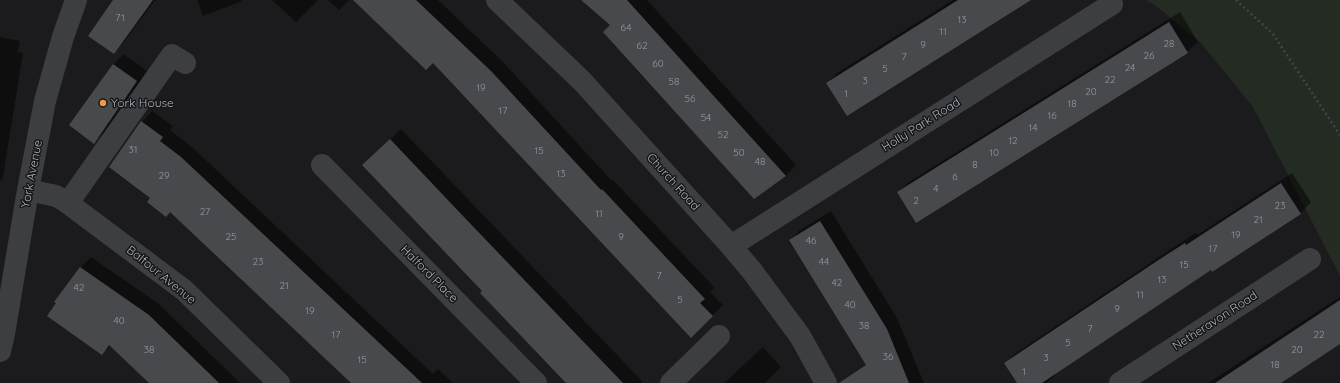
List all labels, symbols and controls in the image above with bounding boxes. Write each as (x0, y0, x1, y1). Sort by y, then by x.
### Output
house number: 71 (115, 12, 125, 24)
house number: 13 (958, 14, 966, 26)
house number: 64 (621, 22, 631, 34)
house number: 11 (939, 26, 947, 38)
house number: 28 (1164, 38, 1174, 50)
house number: 9 (920, 39, 926, 51)
house number: 62 (637, 40, 647, 52)
house number: 26 (1144, 50, 1154, 62)
house number: 7 (901, 51, 907, 63)
house number: 60 (652, 58, 664, 70)
house number: 24 (1125, 62, 1135, 74)
house number: 5 (882, 63, 888, 75)
house number: 22 (1104, 74, 1116, 86)
house number: 3 (862, 75, 868, 87)
house number: 58 (669, 76, 679, 88)
house number: 19 (476, 82, 486, 94)
house number: 20 (1085, 86, 1097, 98)
house number: 1 (844, 88, 848, 100)
house number: 56 (685, 93, 695, 105)
street label: Holly Park Road (879, 95, 963, 155)
place label: York House (111, 96, 174, 110)
marker: York House (98, 98, 108, 108)
house number: 18 (1067, 98, 1077, 110)
house number: 17 (499, 105, 507, 117)
house number: 16 (1047, 110, 1057, 122)
house number: 54 (701, 112, 711, 124)
house number: 14 (1029, 122, 1037, 134)
house number: 52 (718, 129, 728, 141)
house number: 12 (1008, 135, 1018, 147)
street label: York Avenue (18, 139, 46, 209)
house number: 31 (129, 144, 137, 156)
house number: 15 (534, 145, 544, 157)
house number: 50 (733, 147, 745, 159)
house number: 10 (989, 147, 999, 159)
street label: Church Road (644, 150, 702, 214)
house number: 48 (755, 156, 765, 168)
house number: 8 (972, 159, 978, 171)
house number: 13 (557, 168, 565, 180)
house number: 29 (158, 170, 170, 182)
house number: 6 (952, 171, 958, 183)
house number: 4 (933, 183, 939, 195)
house number: 2 (913, 195, 919, 207)
house number: 23 (1275, 200, 1285, 212)
house number: 27 (200, 206, 210, 218)
house number: 11 (595, 208, 603, 220)
house number: 21 (1253, 214, 1263, 226)
house number: 19 (1231, 229, 1241, 241)
house number: 25 (226, 231, 236, 243)
house number: 9 (618, 231, 624, 243)
house number: 46 (806, 235, 816, 247)
street label: Halford Place (397, 242, 461, 306)
street label: Balfour Avenue (124, 243, 198, 307)
house number: 17 (1209, 243, 1217, 255)
house number: 23 (253, 256, 263, 268)
house number: 44 (819, 256, 829, 268)
house number: 15 (1179, 259, 1189, 271)
house number: 7 (656, 270, 662, 282)
house number: 13 (1158, 274, 1166, 286)
house number: 42 (832, 277, 842, 289)
house number: 21 (279, 280, 289, 292)
house number: 42 (74, 282, 84, 294)
street label: Netheravon Road (1170, 288, 1260, 354)
house number: 11 (1136, 289, 1144, 301)
house number: 5 (677, 294, 683, 306)
house number: 40 (844, 299, 856, 311)
house number: 9 (1114, 303, 1120, 315)
house number: 19 (305, 305, 315, 317)
house number: 40 (113, 315, 125, 327)
house number: 38 (859, 320, 869, 332)
house number: 7 (1087, 323, 1093, 335)
house number: 17 (332, 329, 340, 341)
house number: 22 (1313, 329, 1325, 341)
house number: 5 (1065, 337, 1071, 349)
house number: 38 (144, 344, 154, 356)
house number: 20 (1291, 344, 1303, 356)
house number: 36 (883, 351, 893, 363)
house number: 3 (1043, 352, 1049, 364)
house number: 15 (357, 354, 367, 366)
house number: 18 (1270, 359, 1280, 371)
house number: 1 (1022, 366, 1026, 378)

